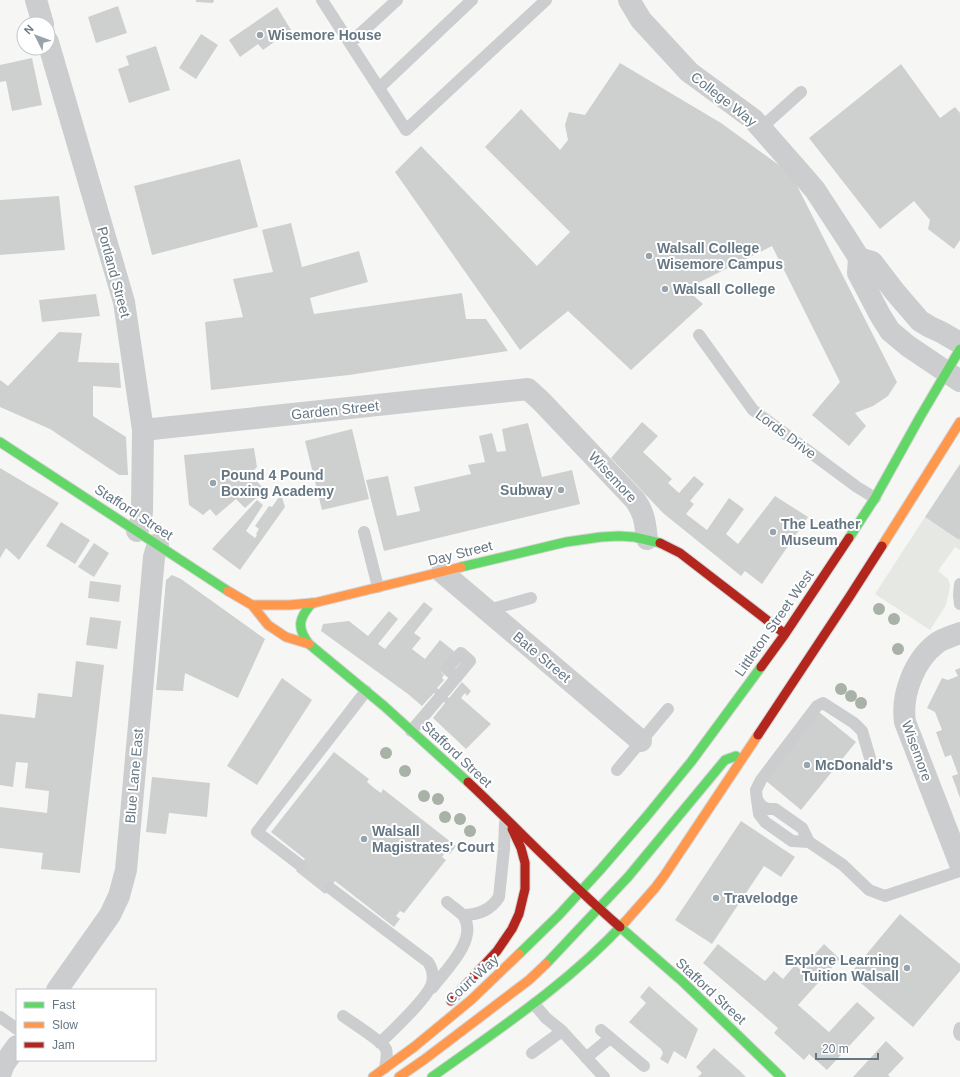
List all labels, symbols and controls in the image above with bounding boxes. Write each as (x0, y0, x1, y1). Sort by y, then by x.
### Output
north arrow (16, 16, 56, 56)
text: N (21, 22, 36, 36)
place label: Wisemore House (268, 27, 382, 43)
marker: Wisemore House (255, 30, 265, 40)
street label: College Way (688, 68, 760, 130)
street label: Portland Street (94, 225, 134, 319)
place label: Walsall College Wisemore Campus (657, 240, 783, 272)
marker: Walsall College Wisemore Campus (644, 251, 654, 261)
place label: Walsall College (673, 281, 775, 297)
marker: Walsall College (660, 284, 670, 294)
street label: Garden Street (290, 397, 380, 423)
street label: Lords Drive (753, 406, 820, 462)
street label: Wisemore (586, 449, 640, 506)
place label: Pound 4 Pound Boxing Academy (221, 467, 334, 499)
marker: Pound 4 Pound Boxing Academy (208, 478, 218, 488)
street label: Stafford Street (92, 481, 176, 543)
place label: Subway (500, 482, 553, 498)
marker: Subway (556, 485, 566, 495)
place label: The Leather Museum (781, 516, 861, 548)
marker: The Leather Museum (768, 527, 778, 537)
street label: Day Street (426, 537, 494, 569)
street label: Littleton Street West (731, 567, 817, 679)
street label: Bate Street (510, 628, 574, 686)
street label: Stafford Street (419, 717, 495, 791)
street label: Wisemore (899, 719, 935, 784)
street label: Blue Lane East (122, 728, 146, 824)
place label: McDonald's (815, 757, 893, 773)
marker: McDonald's (802, 760, 812, 770)
place label: Walsall Magistrates' Court (372, 823, 495, 855)
marker: Walsall Magistrates' Court (359, 834, 369, 844)
place label: Travelodge (724, 890, 798, 906)
marker: Travelodge (711, 893, 721, 903)
street label: Court Way (442, 951, 502, 1007)
place label: Explore Learning Tuition Walsall (785, 952, 899, 984)
street label: Stafford Street (673, 954, 749, 1028)
marker: Explore Learning Tuition Walsall (902, 963, 912, 973)
legend (16, 989, 156, 1061)
text: Fast (52, 998, 76, 1012)
text: Slow (52, 1018, 78, 1032)
scale bar (816, 1035, 878, 1061)
text: Jam (52, 1038, 75, 1052)
text: 20 m (822, 1042, 849, 1056)

